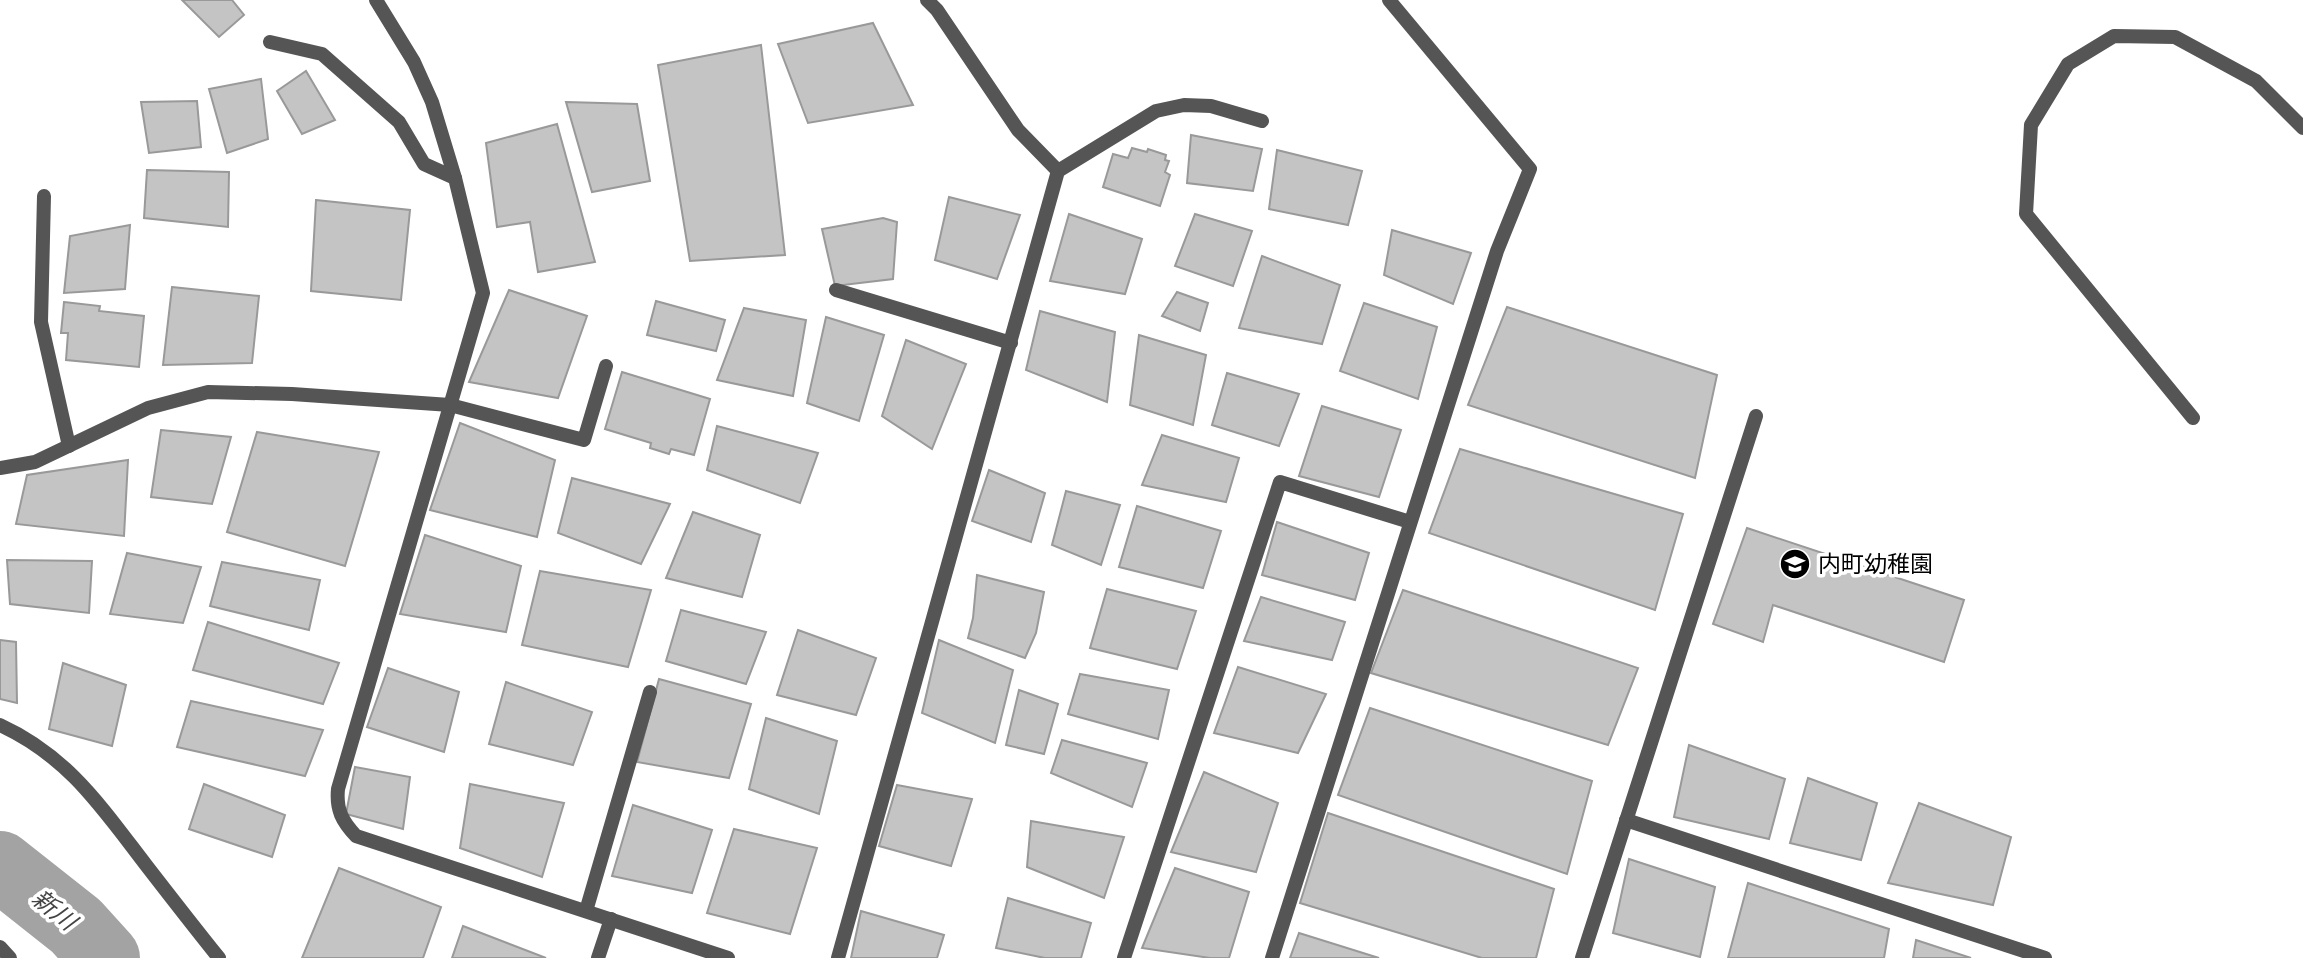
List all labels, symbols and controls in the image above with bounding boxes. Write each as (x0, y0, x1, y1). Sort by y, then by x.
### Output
school or university icon: 内町幼稚園 (1778, 547, 1812, 581)
place label: 内町幼稚園 (1818, 548, 1933, 581)
water label: 新川 (24, 882, 86, 941)

